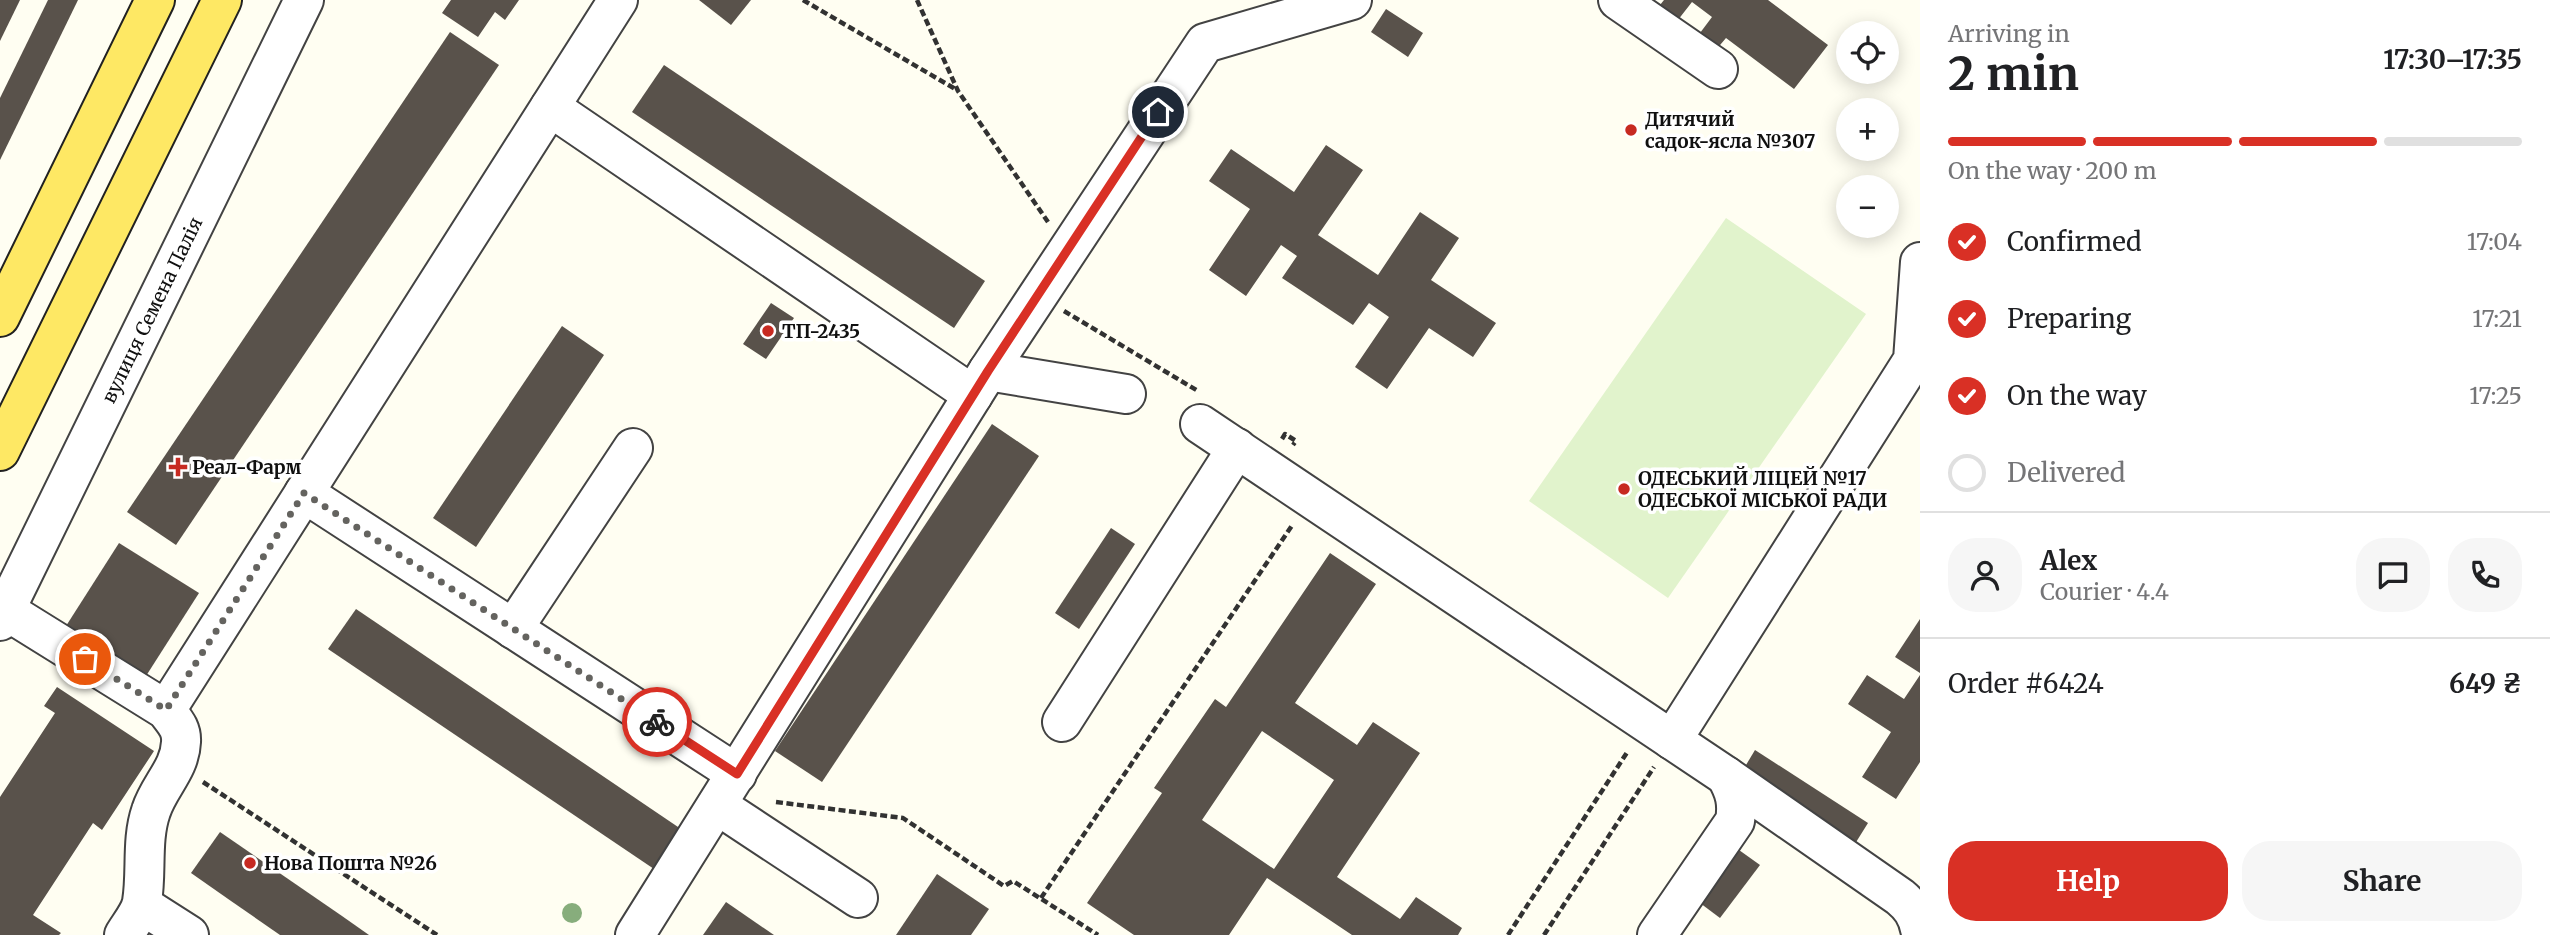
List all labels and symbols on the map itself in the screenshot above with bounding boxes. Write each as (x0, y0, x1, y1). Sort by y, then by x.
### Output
pin (1128, 82, 1188, 142)
place label: Дитячий садок-ясла №307 (1645, 107, 1816, 153)
marker: Дитячий садок-ясла №307 (1623, 122, 1639, 138)
street label: вулиця Семена Палія (96, 213, 208, 407)
place label: ТП-2435 (782, 319, 860, 343)
marker: ТП-2435 (760, 323, 776, 339)
place label: Реал-Фарм (192, 455, 302, 479)
marker: Реал-Фарм (170, 459, 186, 475)
place label: ОДЕСЬКИЙ ЛІЦЕЙ №17 ОДЕСЬКОЇ МІСЬКОЇ РАДИ (1638, 466, 1888, 512)
marker: ОДЕСЬКИЙ ЛІЦЕЙ №17 ОДЕСЬКОЇ МІСЬКОЇ РАДИ (1616, 481, 1632, 497)
pin (55, 629, 115, 689)
courier (622, 687, 692, 757)
place label: Нова Пошта №26 (264, 851, 437, 875)
marker: Нова Пошта №26 (242, 855, 258, 871)

